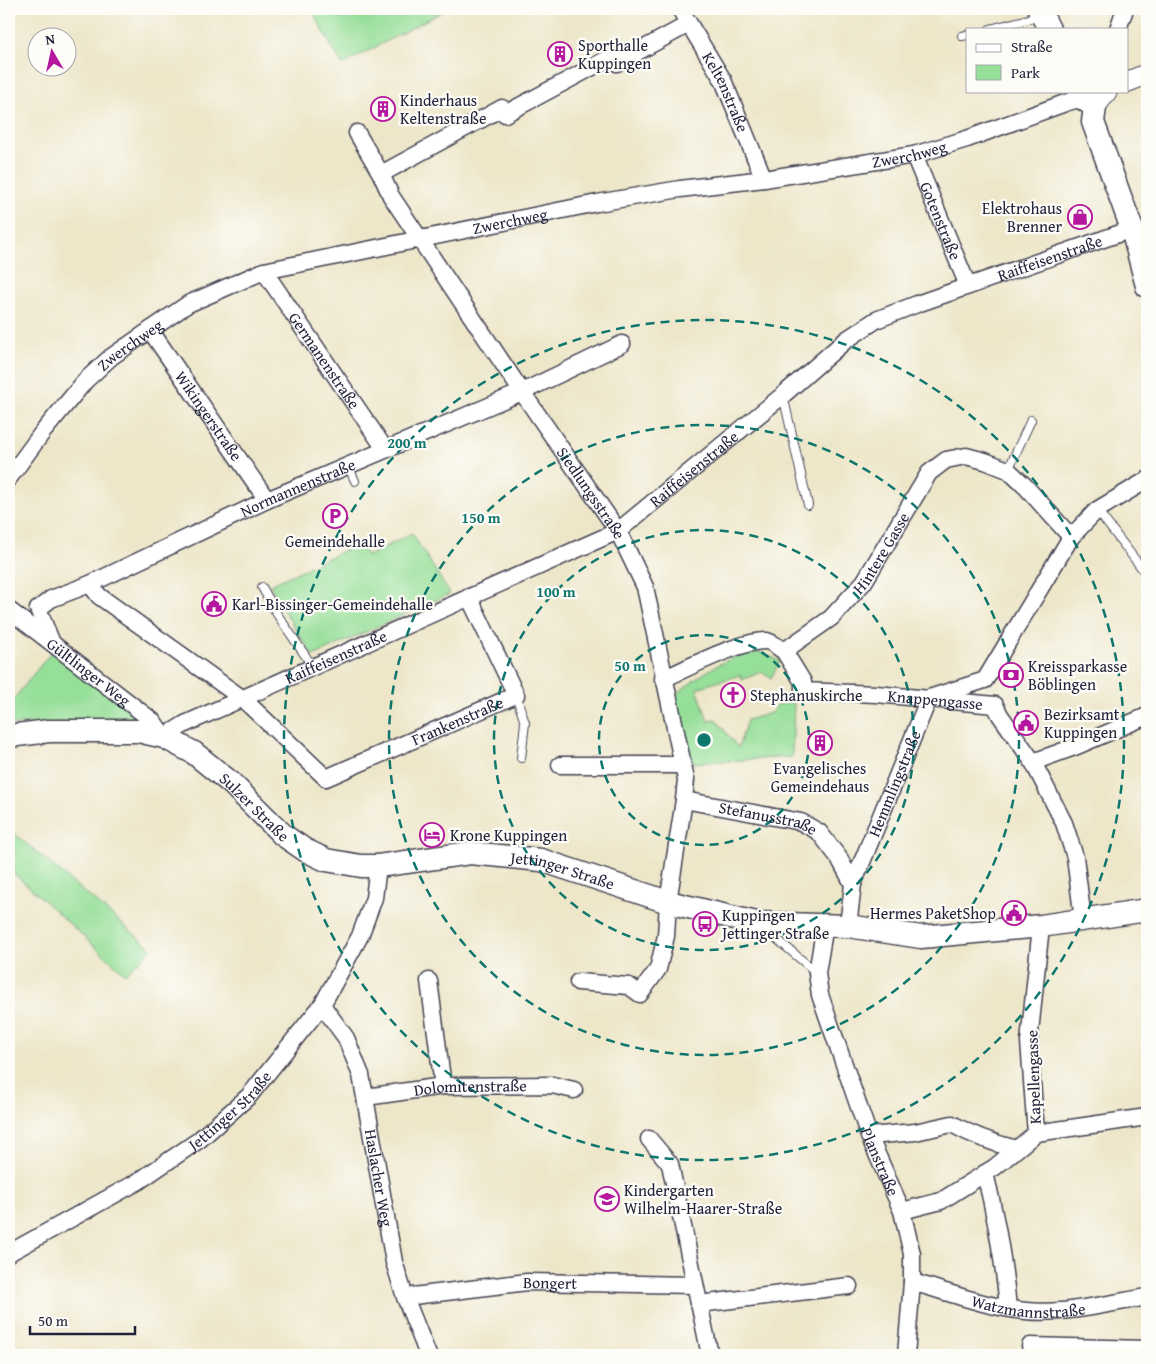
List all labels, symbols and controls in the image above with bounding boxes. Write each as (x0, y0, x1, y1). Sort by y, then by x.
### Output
north arrow (28, 28, 78, 78)
text: N (44, 28, 57, 50)
legend (966, 28, 1128, 92)
place label: Sporthalle Kuppingen (578, 33, 651, 75)
text: Straße (1011, 36, 1053, 57)
building icon: Sporthalle Kuppingen (547, 41, 573, 67)
street label: Keltenstraße (697, 47, 755, 136)
text: Park (1011, 62, 1040, 83)
place label: Kinderhaus Keltenstraße (400, 88, 487, 130)
building icon: Kinderhaus Keltenstraße (370, 96, 396, 122)
street label: Zwerchweg (870, 134, 949, 174)
street label: Gotenstraße (914, 178, 968, 263)
place label: Elektrohaus Brenner (982, 196, 1062, 238)
street label: Zwerchweg (470, 201, 549, 240)
shop icon: Elektrohaus Brenner (1067, 204, 1093, 230)
street label: Raiffeisenstraße (994, 228, 1105, 287)
street label: Germanenstraße (283, 307, 366, 414)
street label: Zwerchweg (91, 313, 167, 376)
street label: Wikingerstraße (169, 366, 249, 466)
street label: Raiffeisenstraße (644, 425, 743, 513)
text: 200 m (387, 432, 427, 453)
street label: Siedlungsstraße (551, 442, 632, 543)
street label: Normannenstraße (236, 452, 359, 523)
parking icon: Gemeindehalle (322, 503, 348, 529)
text: 150 m (461, 507, 501, 528)
street label: Hintere Gasse (847, 508, 915, 599)
place label: Gemeindehalle (285, 529, 385, 553)
text: 100 m (536, 581, 576, 602)
public building icon: Karl-Bissinger-Gemeindehalle (201, 591, 227, 617)
place label: Karl-Bissinger-Gemeindehalle (232, 592, 433, 616)
street label: Raiffeisenstraße (281, 624, 391, 690)
street label: Gültlinger Weg (42, 632, 136, 712)
place label: Kreissparkasse Böblingen (1028, 654, 1127, 696)
text: 50 m (614, 655, 646, 676)
bank icon: Kreissparkasse Böblingen (998, 662, 1024, 688)
church icon: Stephanuskirche (720, 682, 746, 708)
place label: Stephanuskirche (750, 683, 862, 707)
street label: Knappengasse (887, 683, 984, 716)
street label: Frankenstraße (408, 690, 507, 751)
place label: Bezirksamt Kuppingen (1044, 702, 1120, 744)
public building icon: Bezirksamt Kuppingen (1013, 710, 1039, 736)
street label: Hemmlingstraße (862, 726, 927, 840)
building icon: Evangelisches Gemeindehaus (807, 730, 833, 756)
centre of rings (695, 731, 713, 749)
place label: Evangelisches Gemeindehaus (771, 756, 869, 798)
street label: Sulzer Straße (214, 766, 294, 848)
street label: Stefanusstraße (717, 795, 822, 841)
hotel icon: Krone Kuppingen (419, 822, 445, 848)
place label: Krone Kuppingen (450, 823, 567, 847)
street label: Jettinger Straße (507, 845, 618, 896)
public building icon: Hermes PaketShop (1001, 900, 1027, 926)
place label: Hermes PaketShop (870, 901, 996, 925)
place label: Kuppingen Jettinger Straße (720, 903, 829, 945)
bus stop icon: Kuppingen Jettinger Straße (692, 911, 718, 937)
street label: Kapellengasse (1019, 1029, 1047, 1125)
street label: Jettinger Straße (182, 1065, 277, 1157)
street label: Dolomitenstraße (412, 1073, 527, 1102)
street label: Planstraße (855, 1124, 906, 1200)
street label: Haslacher Weg (359, 1127, 400, 1228)
place label: Kindergarten Wilhelm-Haarer-Straße (624, 1178, 782, 1220)
school or university icon: Kindergarten Wilhelm-Haarer-Straße (594, 1186, 620, 1212)
street label: Bongert (523, 1270, 578, 1295)
street label: Watzmannstraße (969, 1288, 1087, 1324)
scale bar (30, 1304, 135, 1336)
text: 50 m (38, 1310, 69, 1331)

